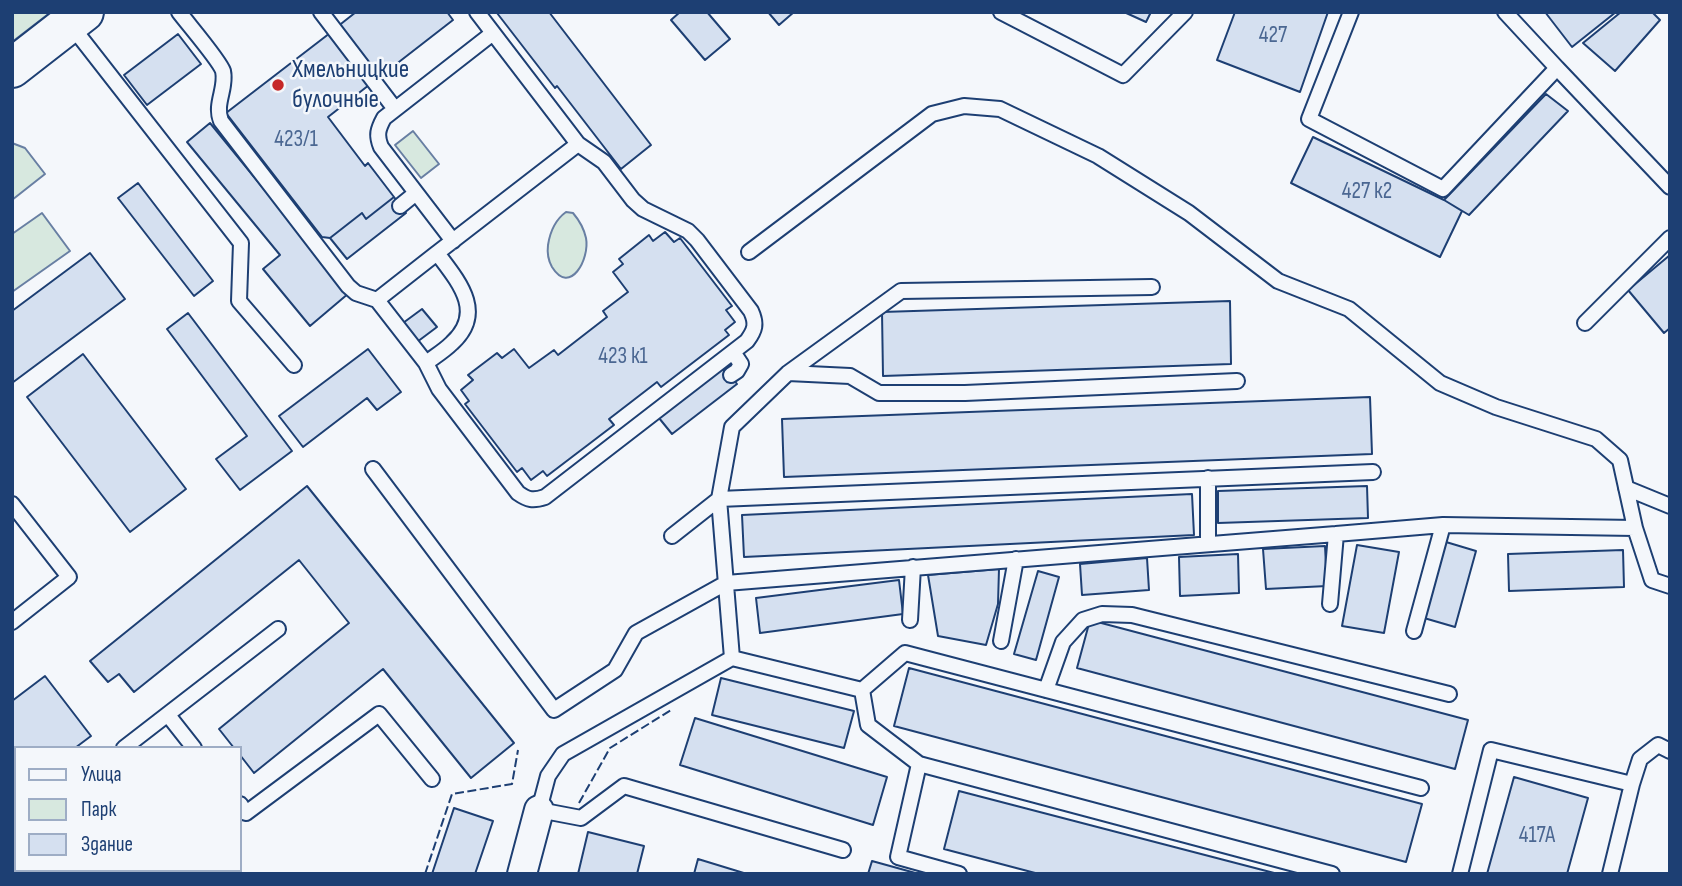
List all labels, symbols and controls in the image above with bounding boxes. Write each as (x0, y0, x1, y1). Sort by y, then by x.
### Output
house number: 427 (1259, 22, 1287, 50)
place label: Хмельницкие булочные (292, 54, 409, 116)
marker: Хмельницкие булочные (270, 77, 286, 93)
house number: 423/1 (274, 126, 318, 154)
house number: 427 к2 (1342, 178, 1392, 206)
house number: 423 к1 (598, 343, 648, 371)
legend (14, 746, 242, 872)
text: Улица (81, 762, 122, 787)
text: Парк (81, 797, 116, 822)
house number: 417А (1519, 822, 1555, 850)
text: Здание (81, 832, 133, 857)

